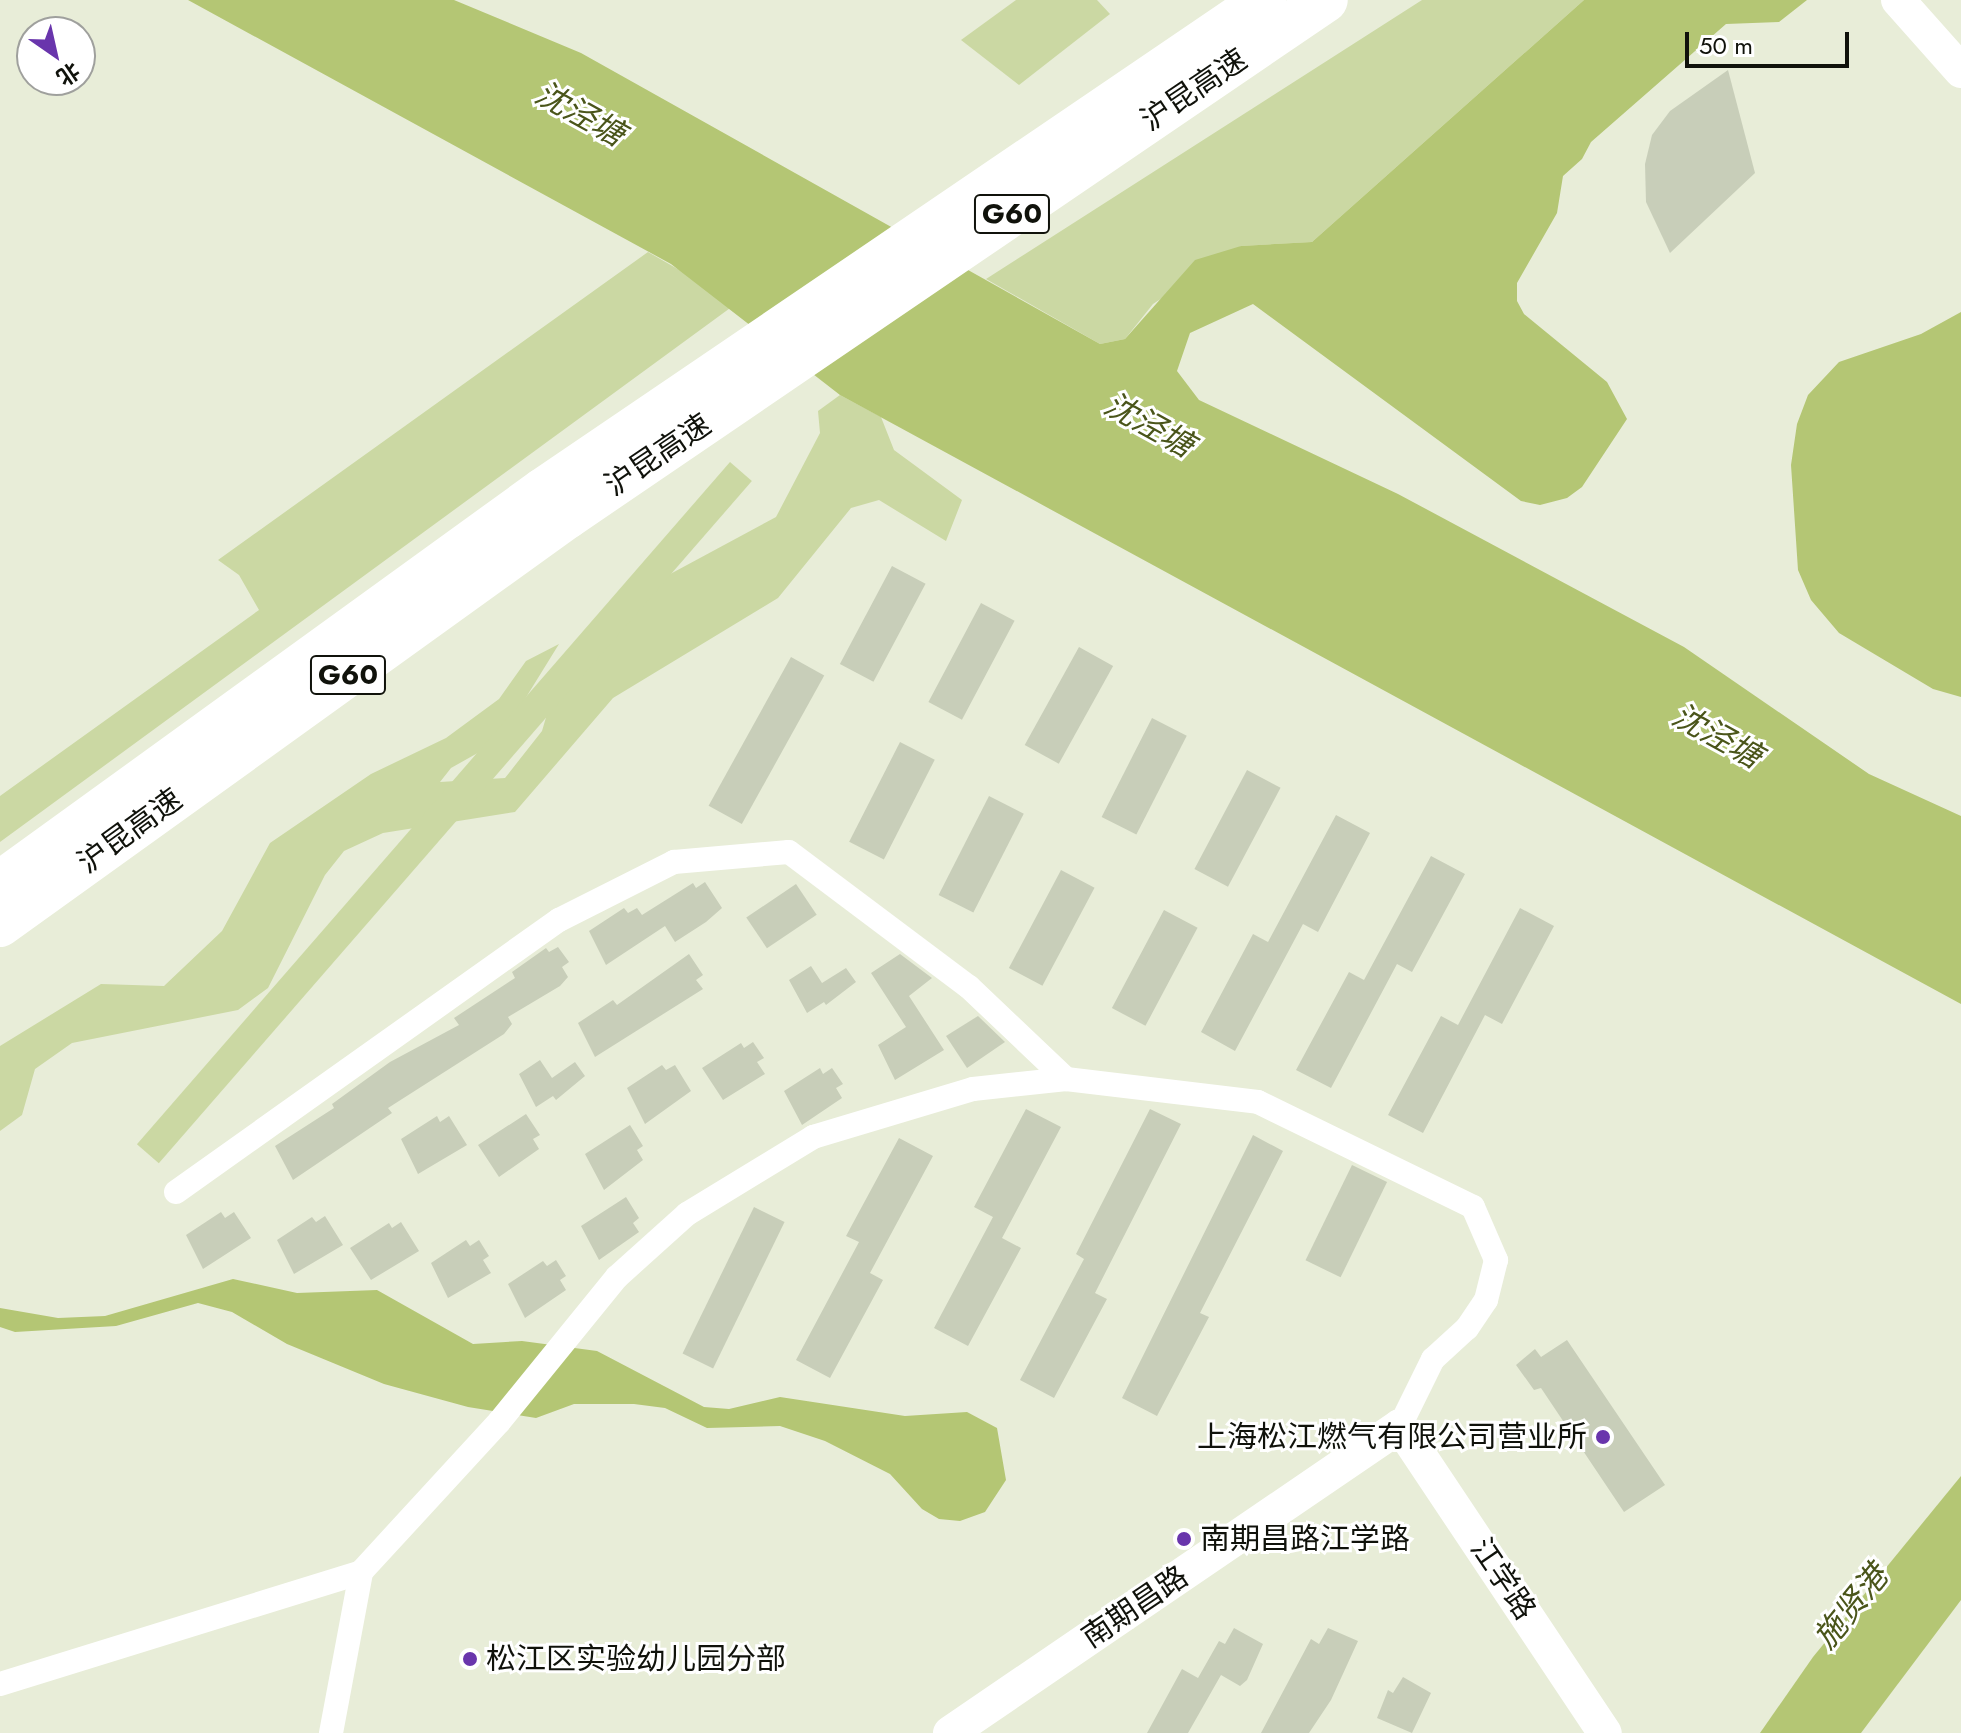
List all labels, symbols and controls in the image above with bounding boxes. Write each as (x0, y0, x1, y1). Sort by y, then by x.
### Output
north arrow (16, 16, 96, 96)
scale bar (1689, 16, 1853, 66)
text: 50 m (1699, 28, 1753, 63)
street label: 沪昆高速 (1134, 42, 1254, 138)
text: 北 (50, 55, 86, 94)
water label: 沈泾塘 (529, 74, 631, 154)
road number: G60 (972, 190, 1052, 238)
water label: 沈泾塘 (1098, 385, 1200, 465)
street label: 沪昆高速 (598, 407, 718, 503)
road number: G60 (308, 651, 388, 699)
water label: 沈泾塘 (1666, 696, 1768, 776)
street label: 沪昆高速 (71, 781, 189, 881)
place label: 上海松江燃气有限公司营业所 (1197, 1419, 1587, 1455)
marker: 上海松江燃气有限公司营业所 (1594, 1428, 1612, 1446)
place label: 南期昌路江学路 (1200, 1521, 1410, 1557)
marker: 南期昌路江学路 (1175, 1530, 1193, 1548)
street label: 江学路 (1463, 1532, 1543, 1626)
water label: 施贤港 (1806, 1558, 1896, 1656)
street label: 南期昌路 (1075, 1559, 1195, 1655)
place label: 松江区实验幼儿园分部 (486, 1641, 786, 1677)
marker: 松江区实验幼儿园分部 (461, 1650, 479, 1668)

